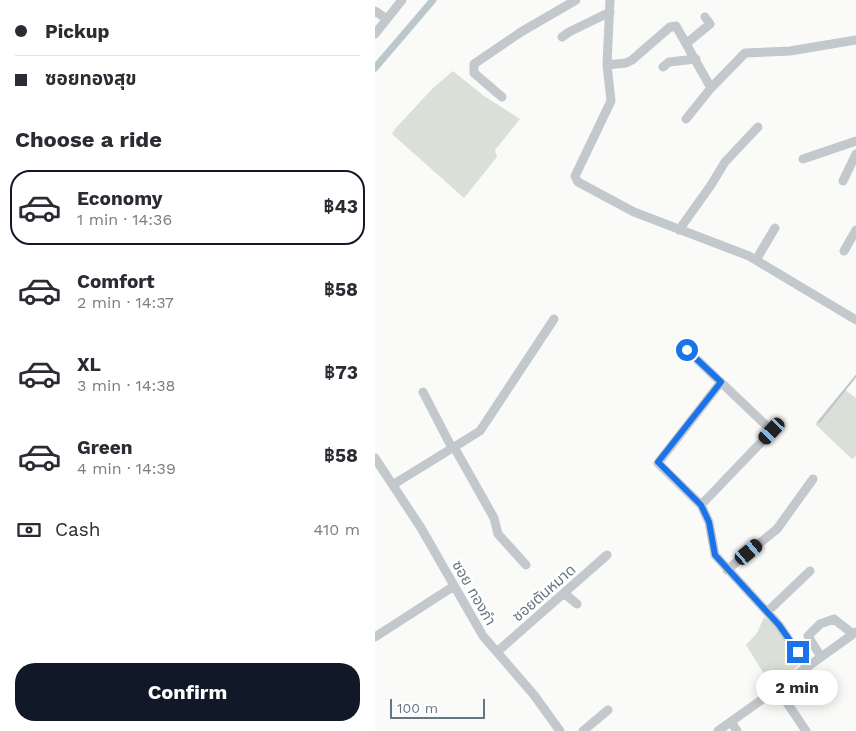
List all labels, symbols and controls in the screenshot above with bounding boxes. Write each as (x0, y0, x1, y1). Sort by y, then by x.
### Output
text: Pickup (45, 20, 109, 43)
text: ซอยทองสุข (45, 67, 137, 90)
text: Choose a ride (15, 127, 162, 152)
icon: car (17, 185, 62, 230)
text: Economy (77, 187, 162, 210)
text: ฿43 (323, 195, 358, 218)
text: 1 min · 14:36 (77, 210, 172, 229)
icon: car (17, 268, 62, 313)
text: Comfort (77, 270, 155, 293)
text: ฿58 (324, 278, 358, 301)
text: 2 min · 14:37 (77, 293, 174, 312)
route start (676, 339, 698, 361)
icon: car (17, 351, 62, 396)
text: XL (77, 353, 101, 376)
text: ฿73 (324, 361, 358, 384)
text: 3 min · 14:38 (77, 376, 175, 395)
car (756, 415, 787, 447)
icon: car (17, 434, 62, 479)
text: Green (77, 436, 133, 459)
text: ฿58 (324, 444, 358, 467)
text: 4 min · 14:39 (77, 459, 176, 478)
icon: cash (15, 516, 43, 544)
text: Cash (55, 518, 101, 541)
text: 410 m (314, 520, 360, 539)
car (732, 537, 765, 567)
street label: ซอย ทองภํา (448, 557, 500, 629)
street label: ซอยตันหมาด (509, 561, 579, 625)
route end (787, 641, 809, 663)
button: Confirm (15, 663, 360, 721)
callout: 2 min (757, 670, 839, 704)
text: 2 min (775, 678, 819, 697)
scale bar (390, 696, 485, 719)
text: 100 m (397, 700, 438, 716)

